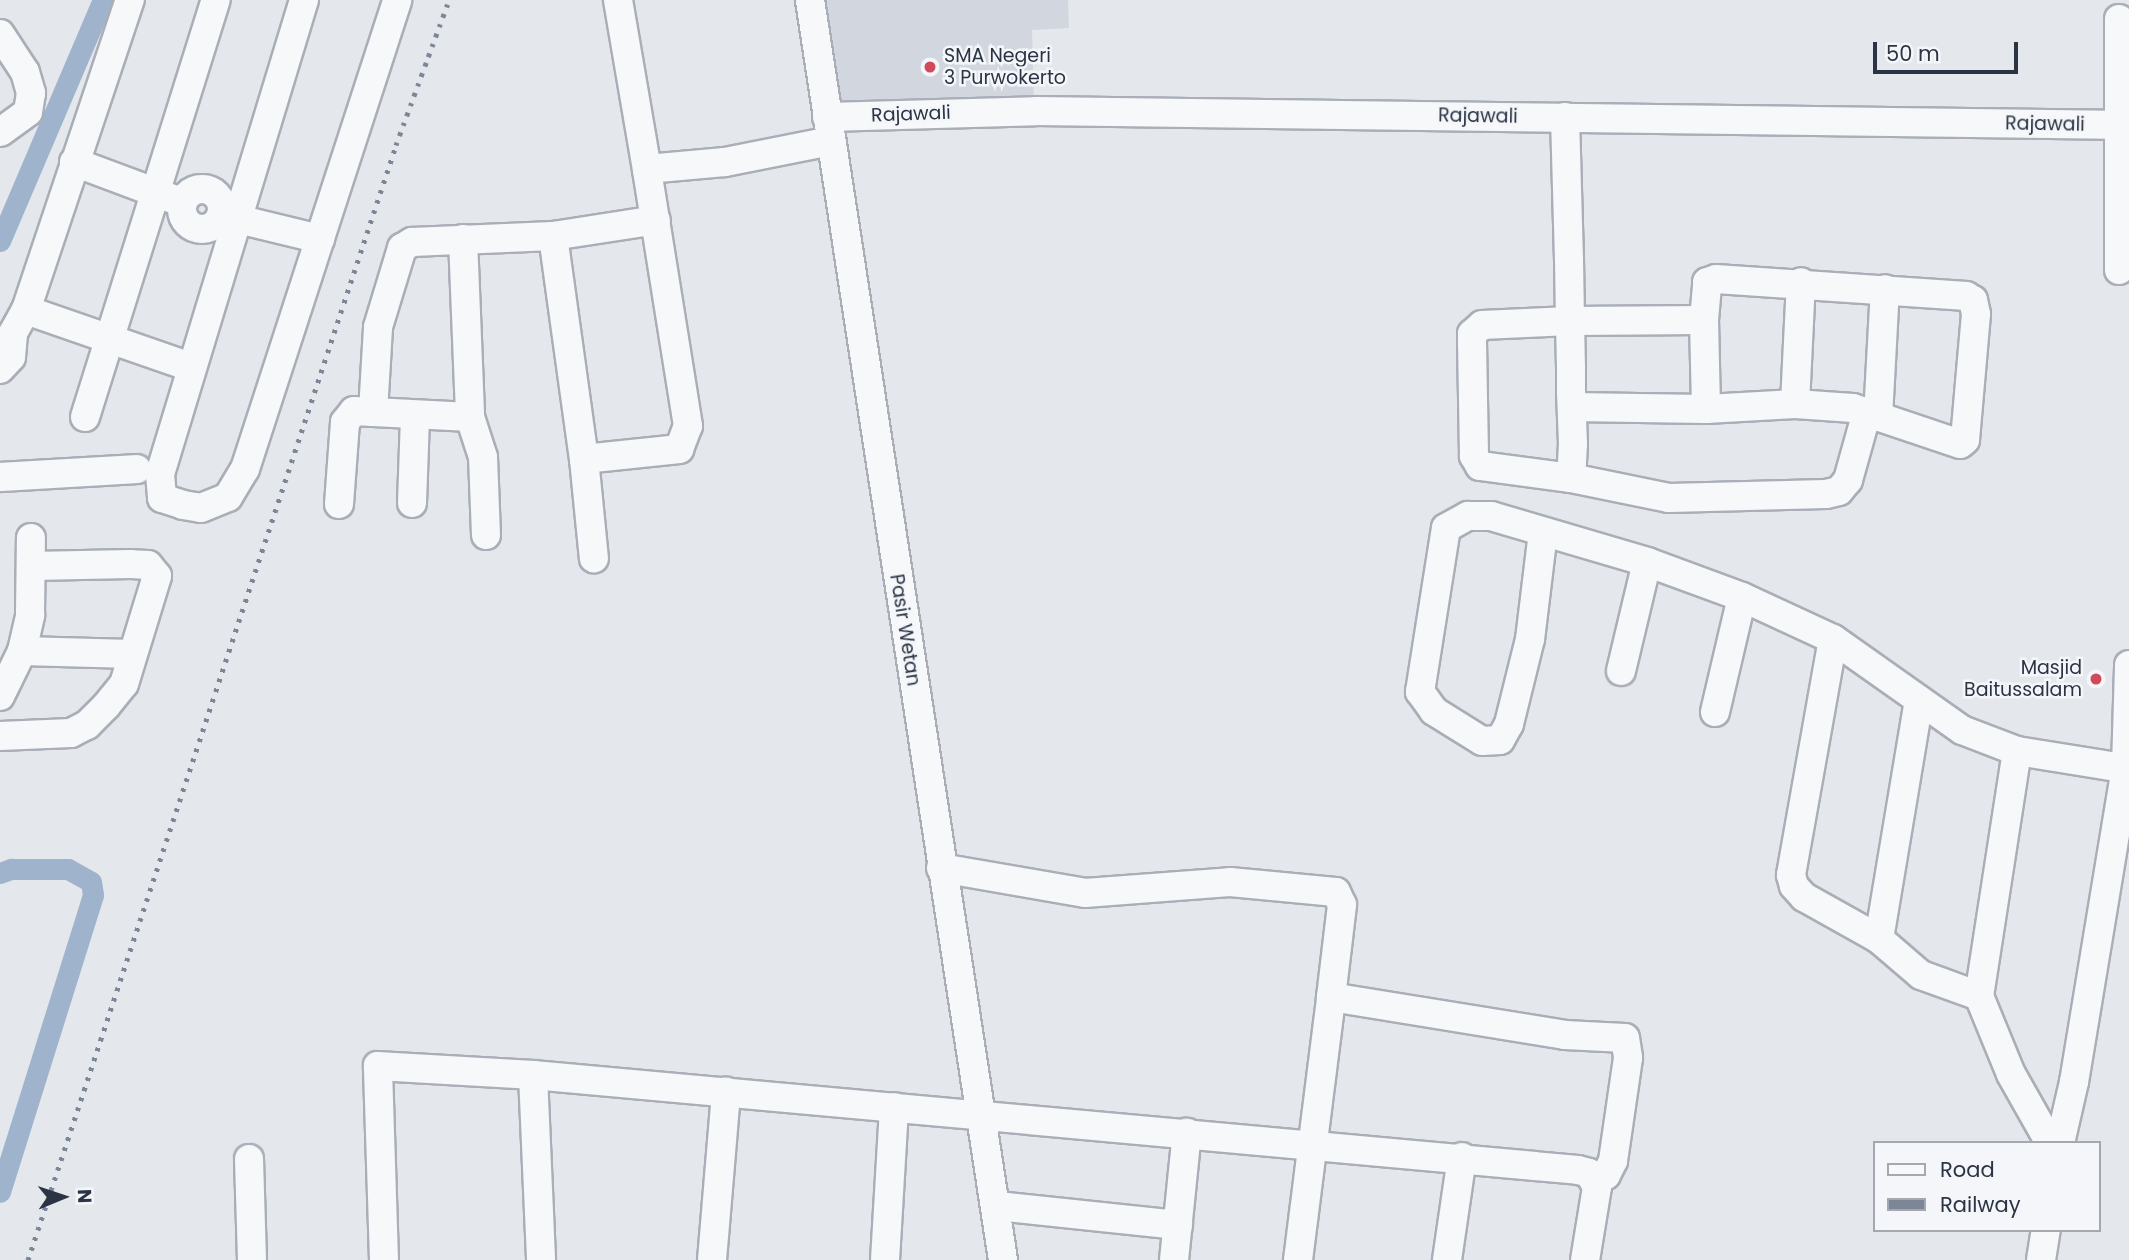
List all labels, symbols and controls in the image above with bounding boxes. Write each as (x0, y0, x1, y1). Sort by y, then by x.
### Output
scale bar (1877, 28, 2022, 72)
text: 50 m (1886, 39, 1940, 68)
place label: SMA Negeri 3 Purwokerto (944, 45, 1066, 89)
marker: SMA Negeri 3 Purwokerto (922, 59, 938, 75)
street label: Rajawali (871, 101, 951, 127)
street label: Rajawali (1438, 104, 1518, 128)
street label: Rajawali (2005, 112, 2085, 136)
street label: Pasir Wetan (885, 572, 925, 688)
place label: Masjid Baitussalam (1964, 657, 2082, 701)
marker: Masjid Baitussalam (2088, 671, 2104, 687)
legend (1874, 1141, 2101, 1232)
text: Road (1940, 1155, 1995, 1184)
north arrow (28, 1162, 98, 1232)
text: N (71, 1189, 98, 1204)
text: Railway (1940, 1190, 2021, 1219)

